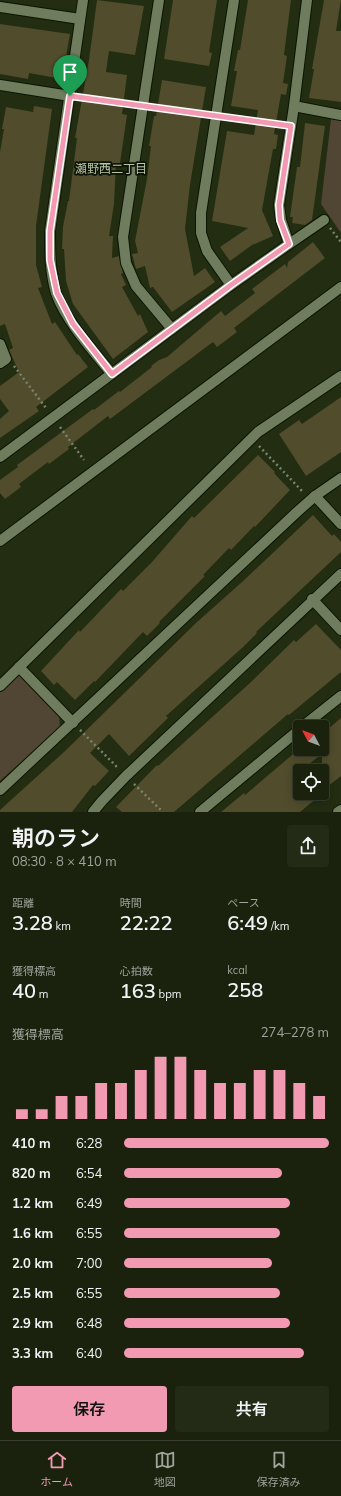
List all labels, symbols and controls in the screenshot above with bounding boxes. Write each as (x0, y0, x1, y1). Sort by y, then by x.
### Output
pin (53, 55, 87, 96)
icon: arrive (59, 61, 81, 83)
district label: 瀬野西二丁目 (75, 161, 147, 176)
north arrow (293, 720, 329, 756)
map controls (293, 720, 329, 800)
button: locate (293, 764, 329, 800)
text: 朝のラン (12, 824, 100, 852)
button: share (287, 825, 329, 867)
text: 08:30 · 8 × 410 m (12, 853, 117, 869)
text: 距離 (12, 896, 34, 910)
text: 時間 (120, 896, 142, 910)
text: ペース (227, 896, 260, 910)
text: 3.28 (12, 910, 53, 935)
text: 22:22 (120, 910, 172, 935)
text: 6:49 (227, 910, 268, 935)
text: km (53, 919, 71, 933)
text: /km (268, 919, 289, 933)
text: kcal (227, 963, 247, 977)
text: 獲得標高 (12, 964, 56, 978)
text: 心拍数 (120, 964, 153, 978)
text: 258 (227, 977, 263, 1002)
text: 40 (12, 978, 36, 1003)
text: 163 (120, 978, 156, 1003)
text: m (36, 987, 49, 1001)
text: bpm (156, 987, 181, 1001)
text: 274–278 m (261, 1024, 329, 1040)
text: 獲得標高 (12, 1026, 64, 1042)
text: 410 m (12, 1135, 51, 1151)
text: 6:28 (76, 1135, 102, 1151)
text: 820 m (12, 1165, 51, 1181)
text: 6:54 (76, 1165, 102, 1181)
text: 1.2 km (12, 1195, 53, 1211)
text: 6:49 (76, 1195, 102, 1211)
text: 1.6 km (12, 1225, 53, 1241)
text: 6:55 (76, 1225, 102, 1241)
text: 2.0 km (12, 1255, 53, 1271)
text: 7:00 (76, 1255, 102, 1271)
text: 2.5 km (12, 1285, 53, 1301)
text: 6:55 (76, 1285, 102, 1301)
text: 2.9 km (12, 1315, 53, 1331)
text: 6:48 (76, 1315, 102, 1331)
text: 3.3 km (12, 1345, 53, 1361)
text: 6:40 (76, 1345, 102, 1361)
button: 保存 (12, 1386, 167, 1432)
button: 共有 (175, 1386, 329, 1432)
tab: ホーム (40, 1449, 73, 1489)
tab: 地図 (154, 1449, 176, 1489)
tab: 保存済み (257, 1449, 301, 1489)

